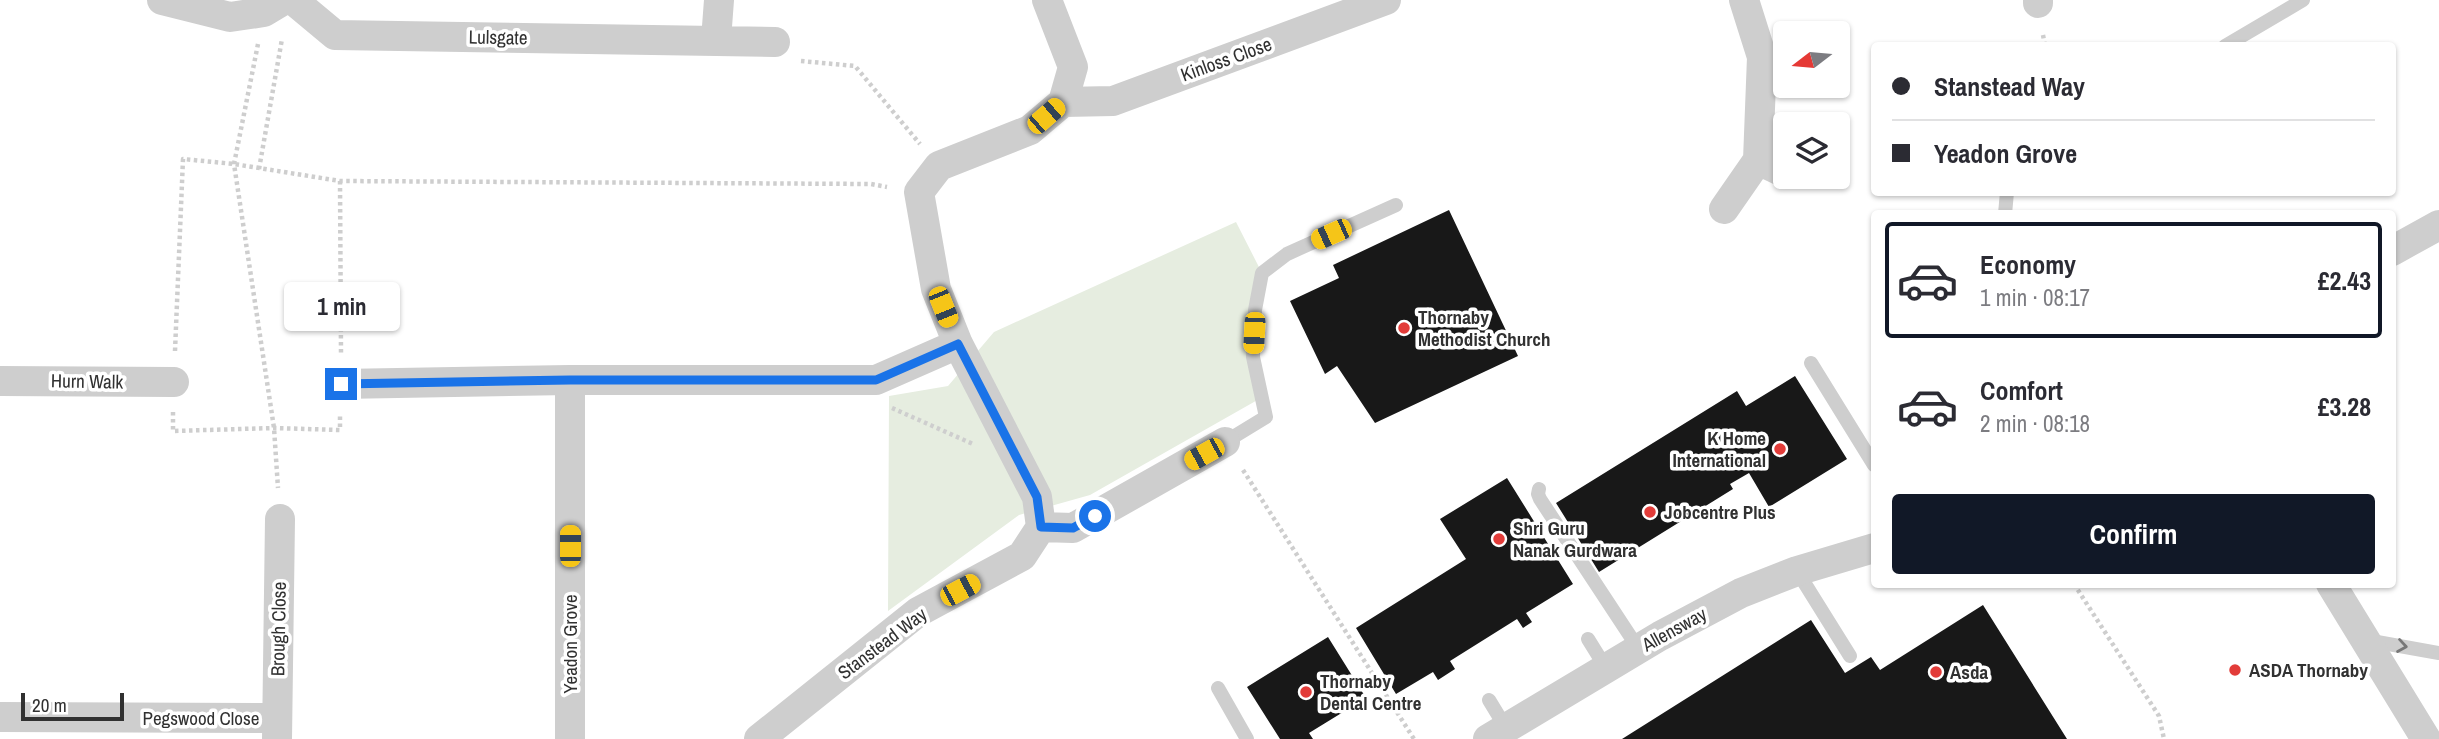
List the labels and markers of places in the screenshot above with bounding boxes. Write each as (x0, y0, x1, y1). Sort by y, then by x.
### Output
place label: Thornaby Methodist Church (1418, 304, 1550, 352)
marker: Thornaby Methodist Church (1396, 320, 1412, 336)
place label: K Home International (1673, 425, 1766, 473)
marker: K Home International (1772, 441, 1788, 457)
place label: Jobcentre Plus (1664, 499, 1776, 525)
marker: Jobcentre Plus (1642, 504, 1658, 520)
place label: Shri Guru Nanak Gurdwara (1513, 515, 1637, 563)
marker: Shri Guru Nanak Gurdwara (1491, 531, 1507, 547)
place label: ASDA Thornaby (2249, 657, 2368, 683)
place label: Asda (1950, 659, 1988, 685)
marker: ASDA Thornaby (2227, 662, 2243, 678)
marker: Asda (1928, 664, 1944, 680)
place label: Thornaby Dental Centre (1320, 668, 1422, 716)
marker: Thornaby Dental Centre (1298, 684, 1314, 700)

